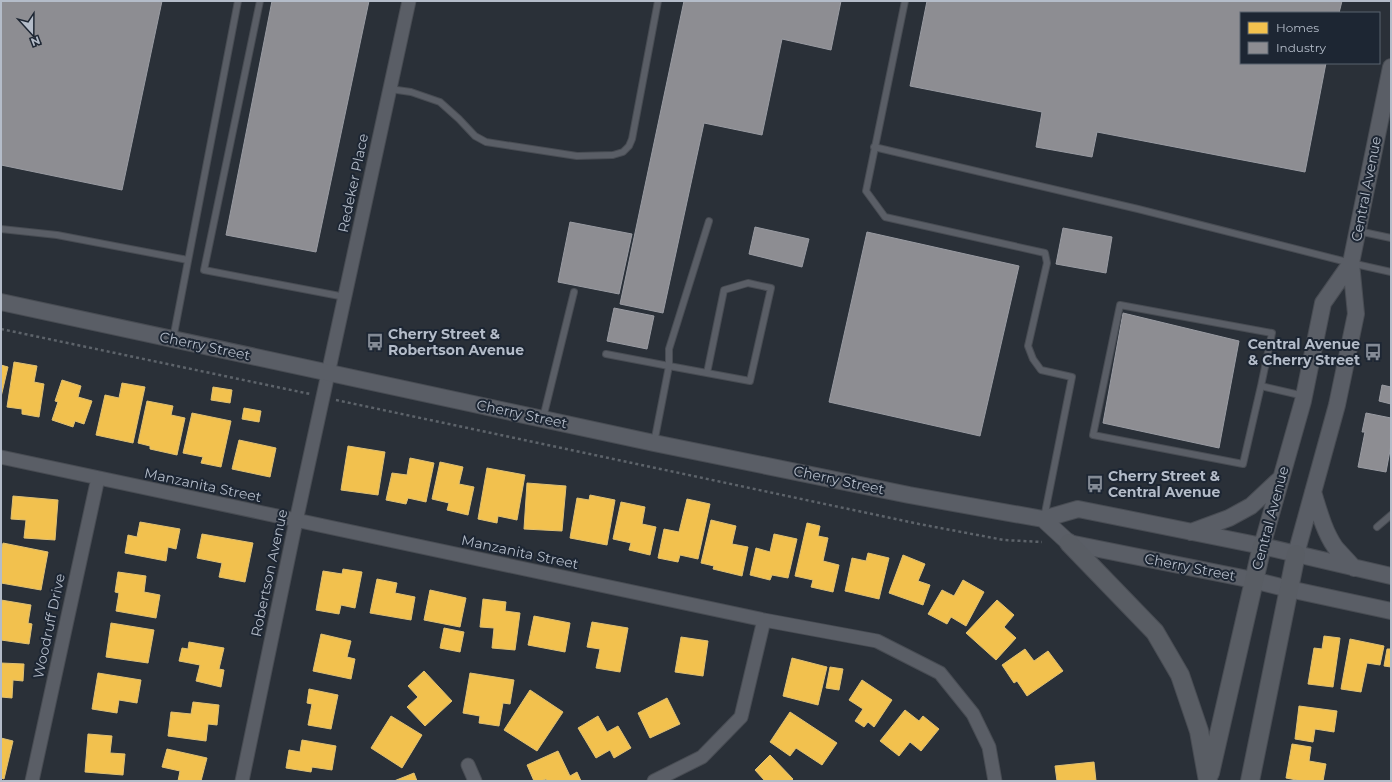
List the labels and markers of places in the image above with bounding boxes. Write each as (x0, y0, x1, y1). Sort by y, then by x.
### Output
place label: Cherry Street & Robertson Avenue (388, 325, 524, 359)
bus stop icon: Cherry Street & Robertson Avenue (365, 332, 385, 352)
place label: Central Avenue & Cherry Street (1248, 335, 1360, 369)
bus stop icon: Central Avenue & Cherry Street (1363, 342, 1383, 362)
place label: Cherry Street & Central Avenue (1108, 467, 1220, 501)
bus stop icon: Cherry Street & Central Avenue (1085, 474, 1105, 494)

